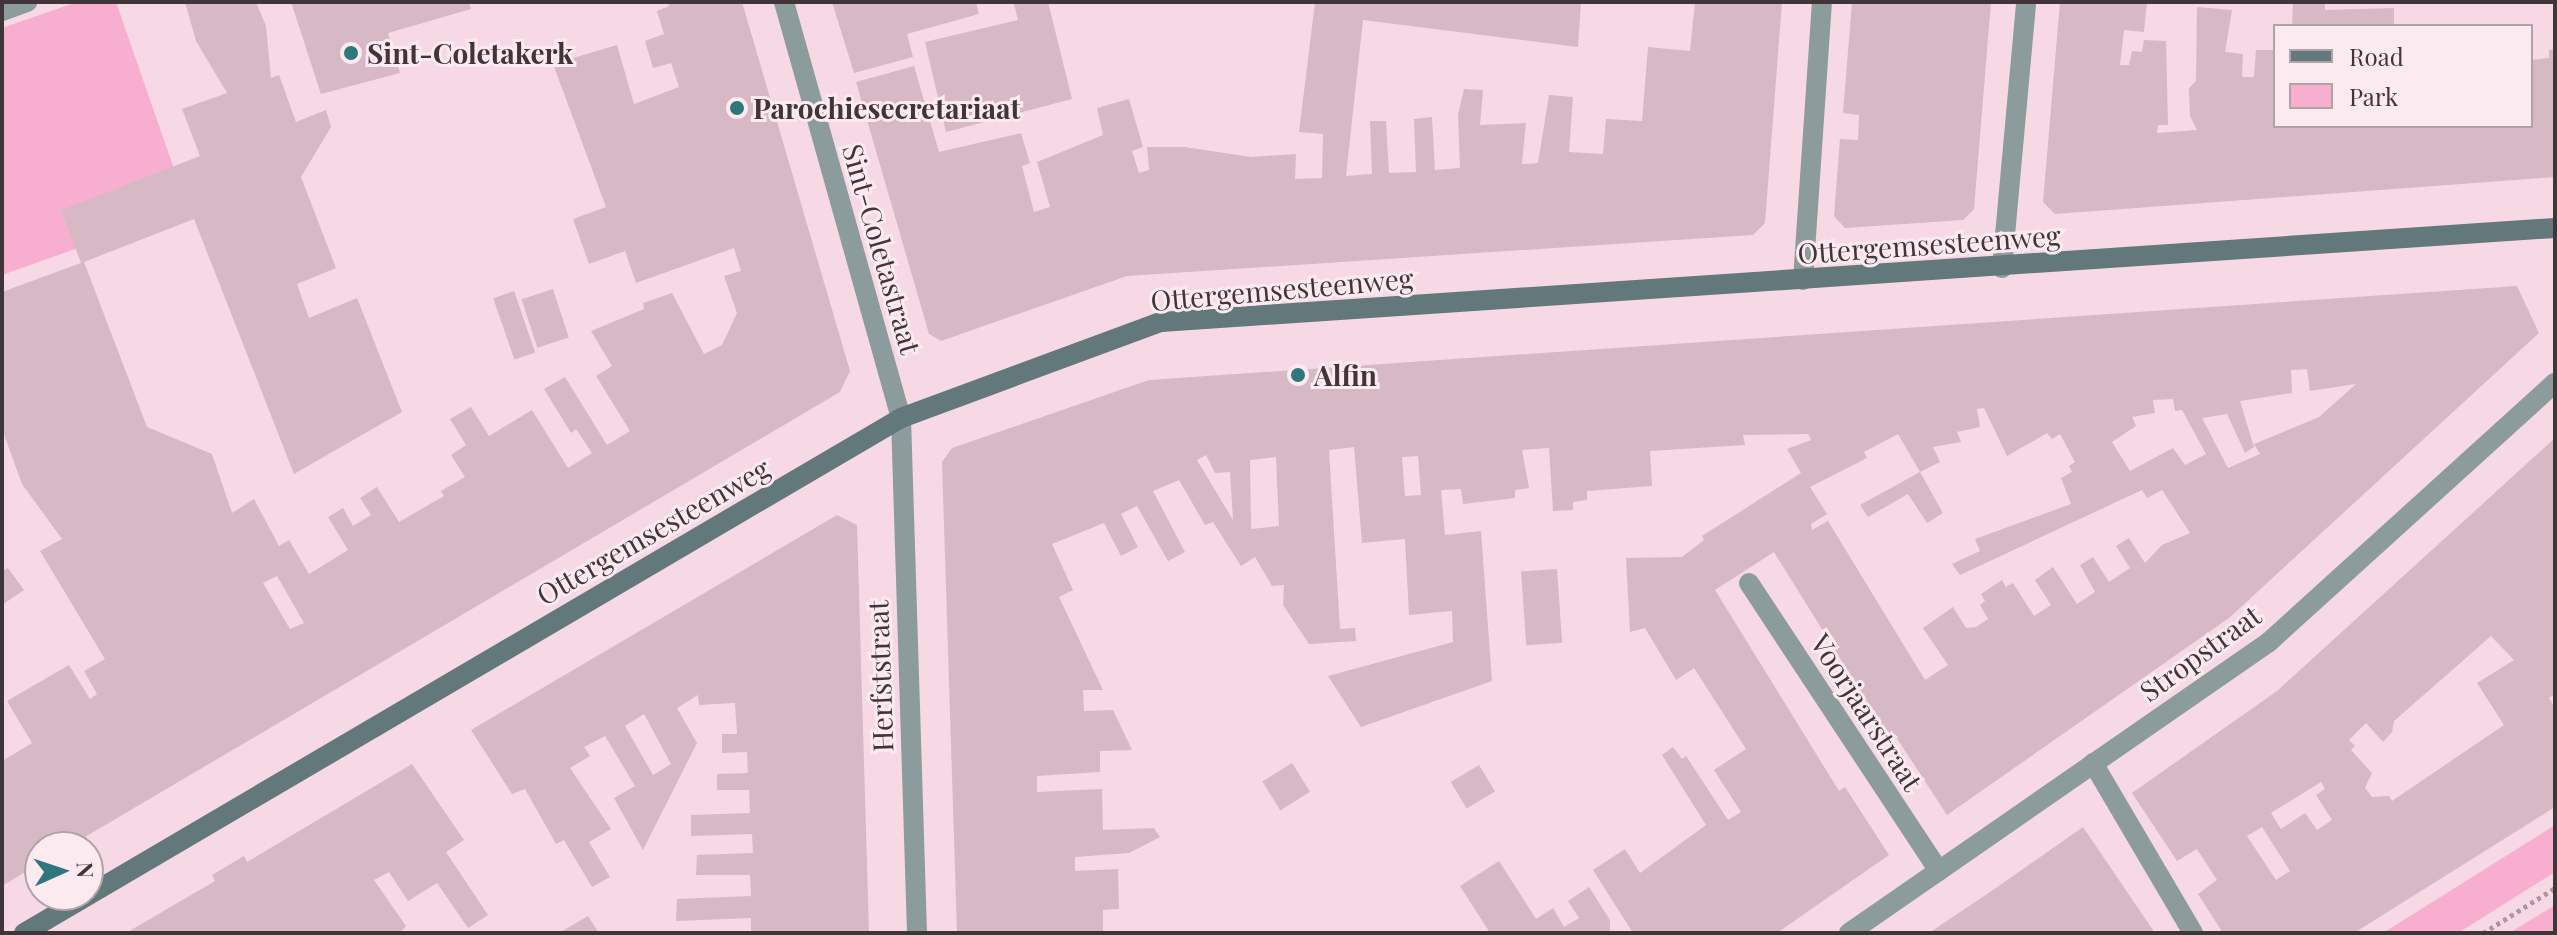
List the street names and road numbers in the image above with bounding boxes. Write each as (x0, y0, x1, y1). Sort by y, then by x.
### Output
street label: Sint-Coletastraat (836, 140, 928, 358)
street label: Ottergemsesteenweg (1796, 218, 2062, 270)
street label: Ottergemsesteenweg (1149, 261, 1415, 317)
street label: Ottergemsesteenweg (530, 451, 776, 611)
street label: Stropstraat (2133, 598, 2267, 708)
street label: Herfststraat (861, 600, 899, 752)
street label: Voorjaarstraat (1804, 628, 1930, 796)

